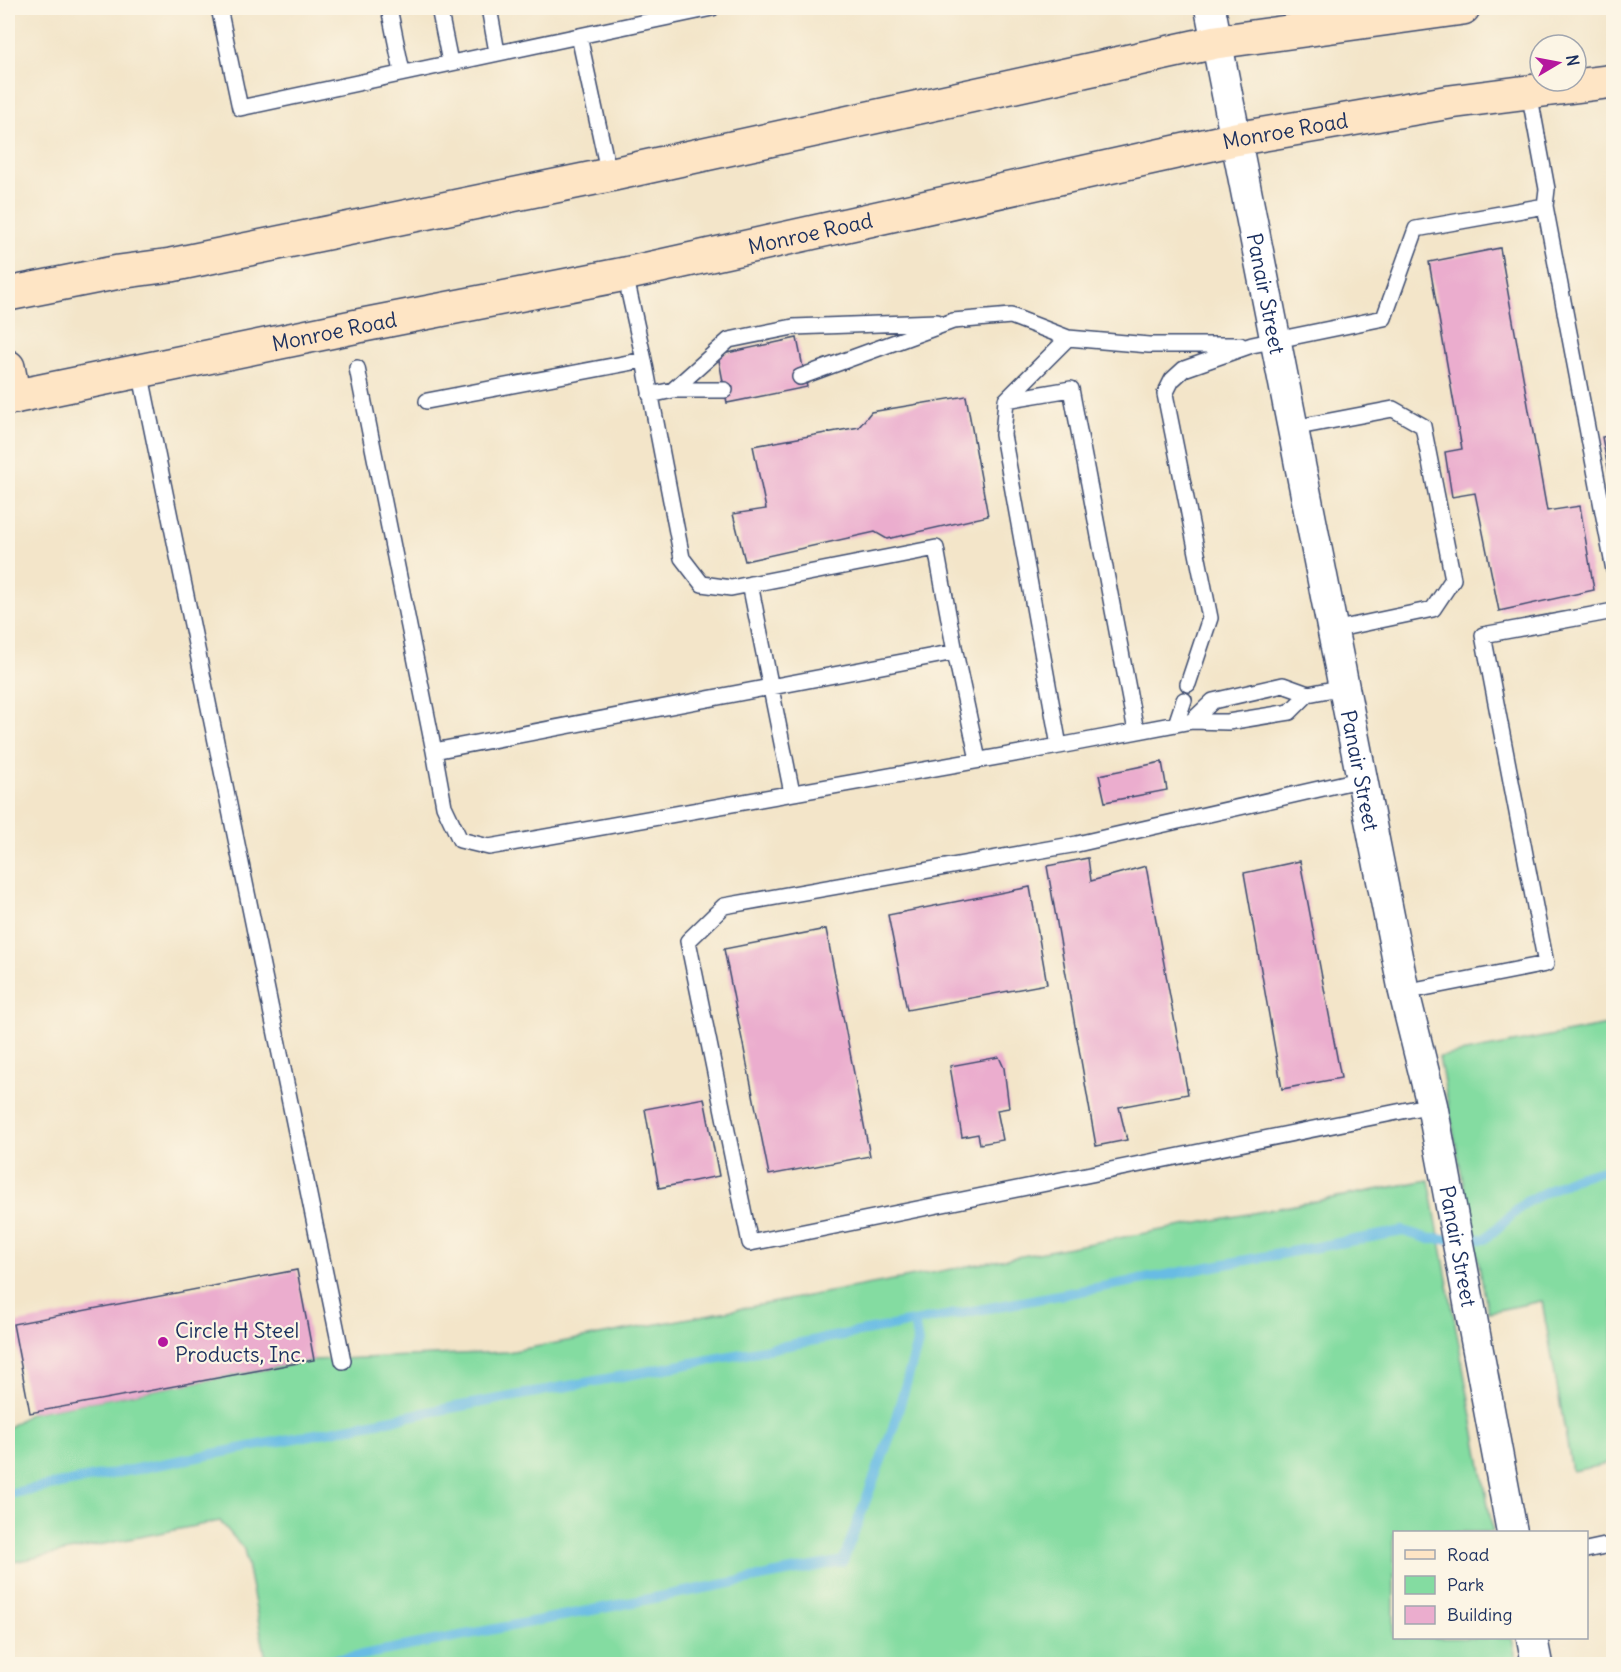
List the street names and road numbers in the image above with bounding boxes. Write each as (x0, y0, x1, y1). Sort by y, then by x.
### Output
street label: Monroe Road (1220, 106, 1350, 155)
street label: Monroe Road (745, 206, 875, 260)
street label: Panair Street (1241, 231, 1291, 356)
street label: Monroe Road (269, 305, 399, 357)
street label: Panair Street (1335, 708, 1385, 833)
street label: Panair Street (1434, 1183, 1483, 1309)

